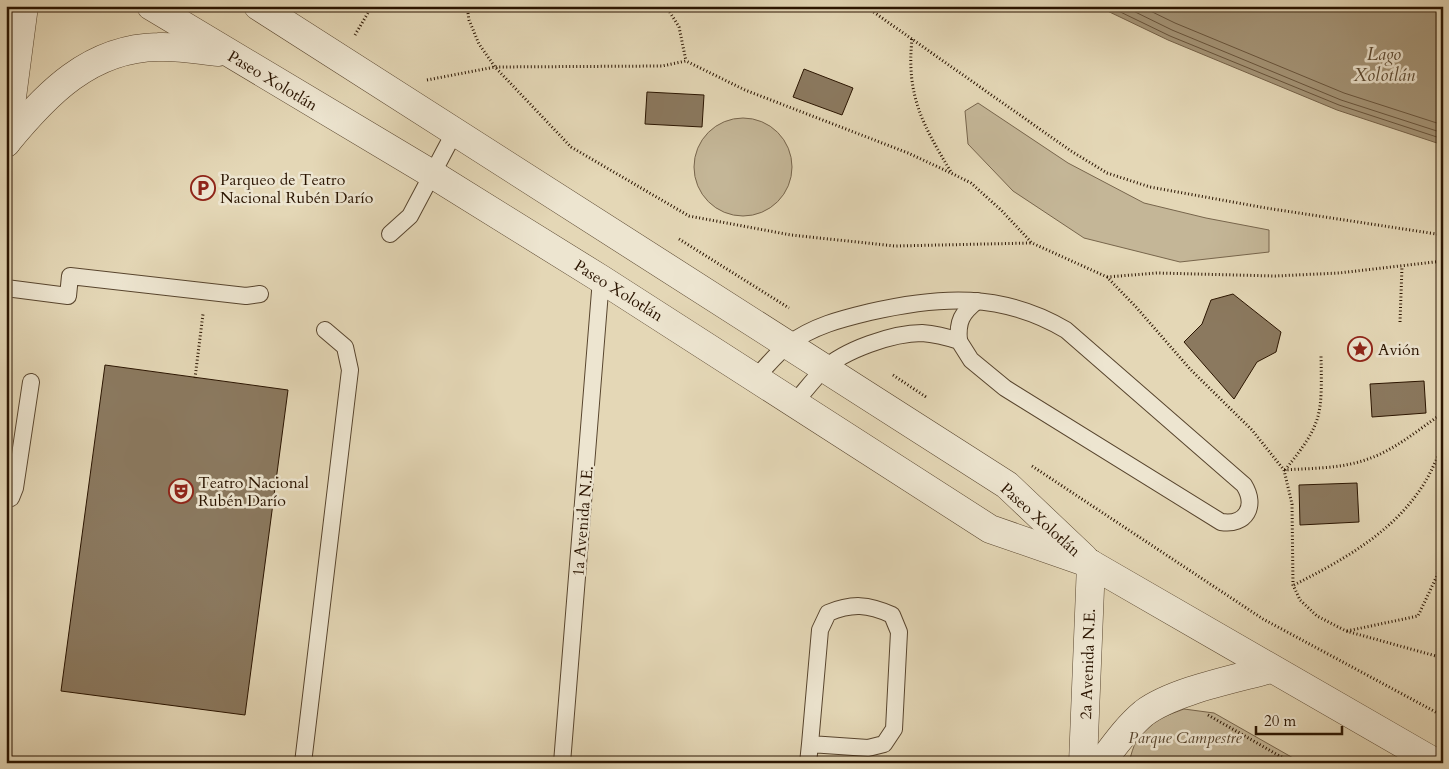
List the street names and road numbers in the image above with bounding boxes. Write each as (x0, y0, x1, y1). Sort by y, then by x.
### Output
street label: Paseo Xolotlán (224, 45, 321, 116)
street label: Paseo Xolotlán (570, 255, 667, 327)
street label: 1a Avenida N.E. (567, 465, 599, 577)
street label: Paseo Xolotlán (995, 478, 1085, 562)
street label: 2a Avenida N.E. (1075, 608, 1101, 720)

